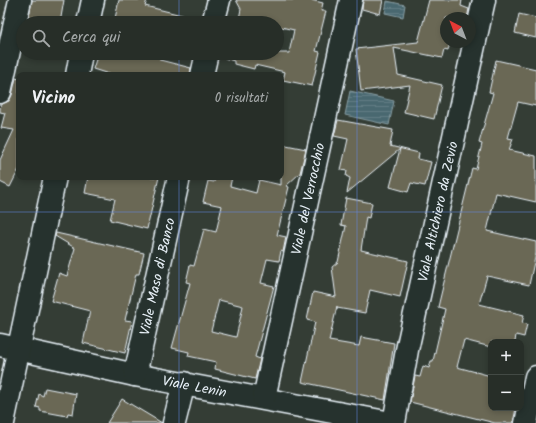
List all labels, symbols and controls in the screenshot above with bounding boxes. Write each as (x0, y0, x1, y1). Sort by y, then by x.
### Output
north arrow (440, 12, 476, 48)
search box (16, 16, 284, 60)
text: Cerca qui (62, 26, 120, 50)
icon: search (30, 27, 52, 49)
text: Vicino (32, 85, 75, 112)
text: 0 risultati (215, 88, 268, 109)
street label: Viale Altichiero da Zevio (412, 139, 465, 284)
street label: Viale del Verrocchio (286, 141, 331, 257)
street label: Viale Maso di Banco (134, 216, 182, 337)
map controls (488, 339, 524, 411)
button: + (488, 339, 524, 375)
street label: Viale Lenin (161, 370, 228, 404)
button: − (488, 375, 524, 411)

